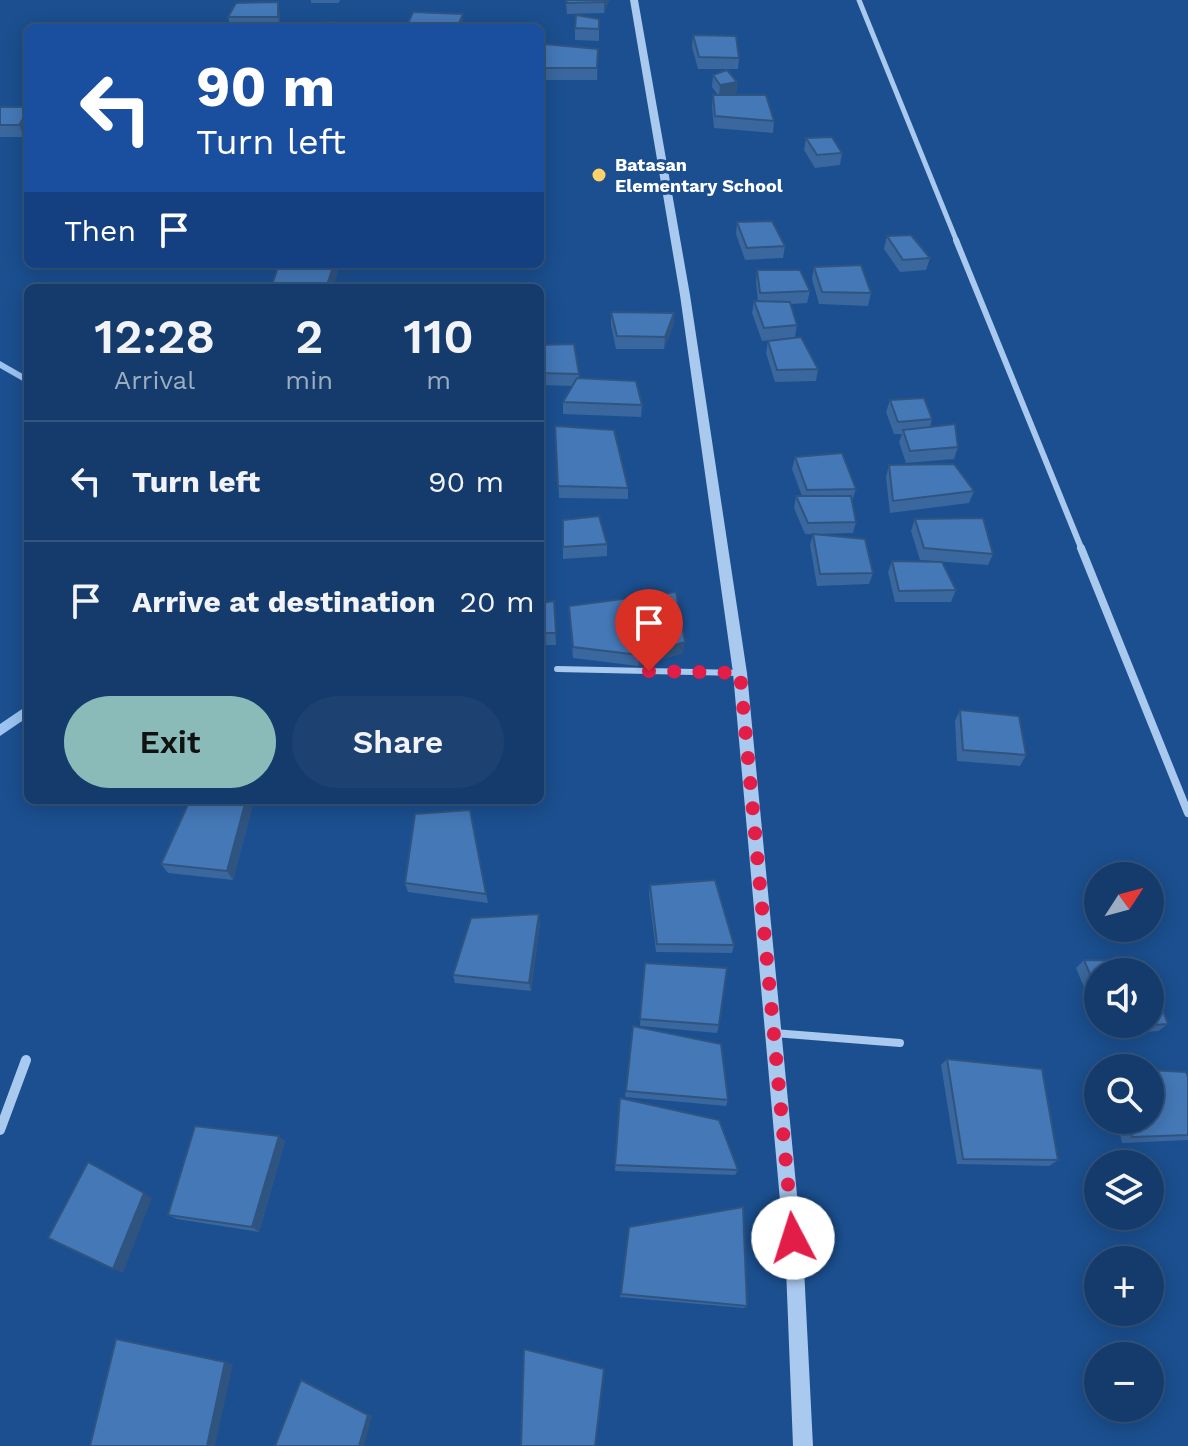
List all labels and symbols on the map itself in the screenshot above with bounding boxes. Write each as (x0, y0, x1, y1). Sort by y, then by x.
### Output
place label: Batasan Elementary School (615, 154, 783, 196)
marker: Batasan Elementary School (590, 166, 608, 184)
pin (615, 589, 683, 671)
north arrow (1084, 862, 1164, 942)
position arrow (751, 1196, 835, 1280)

